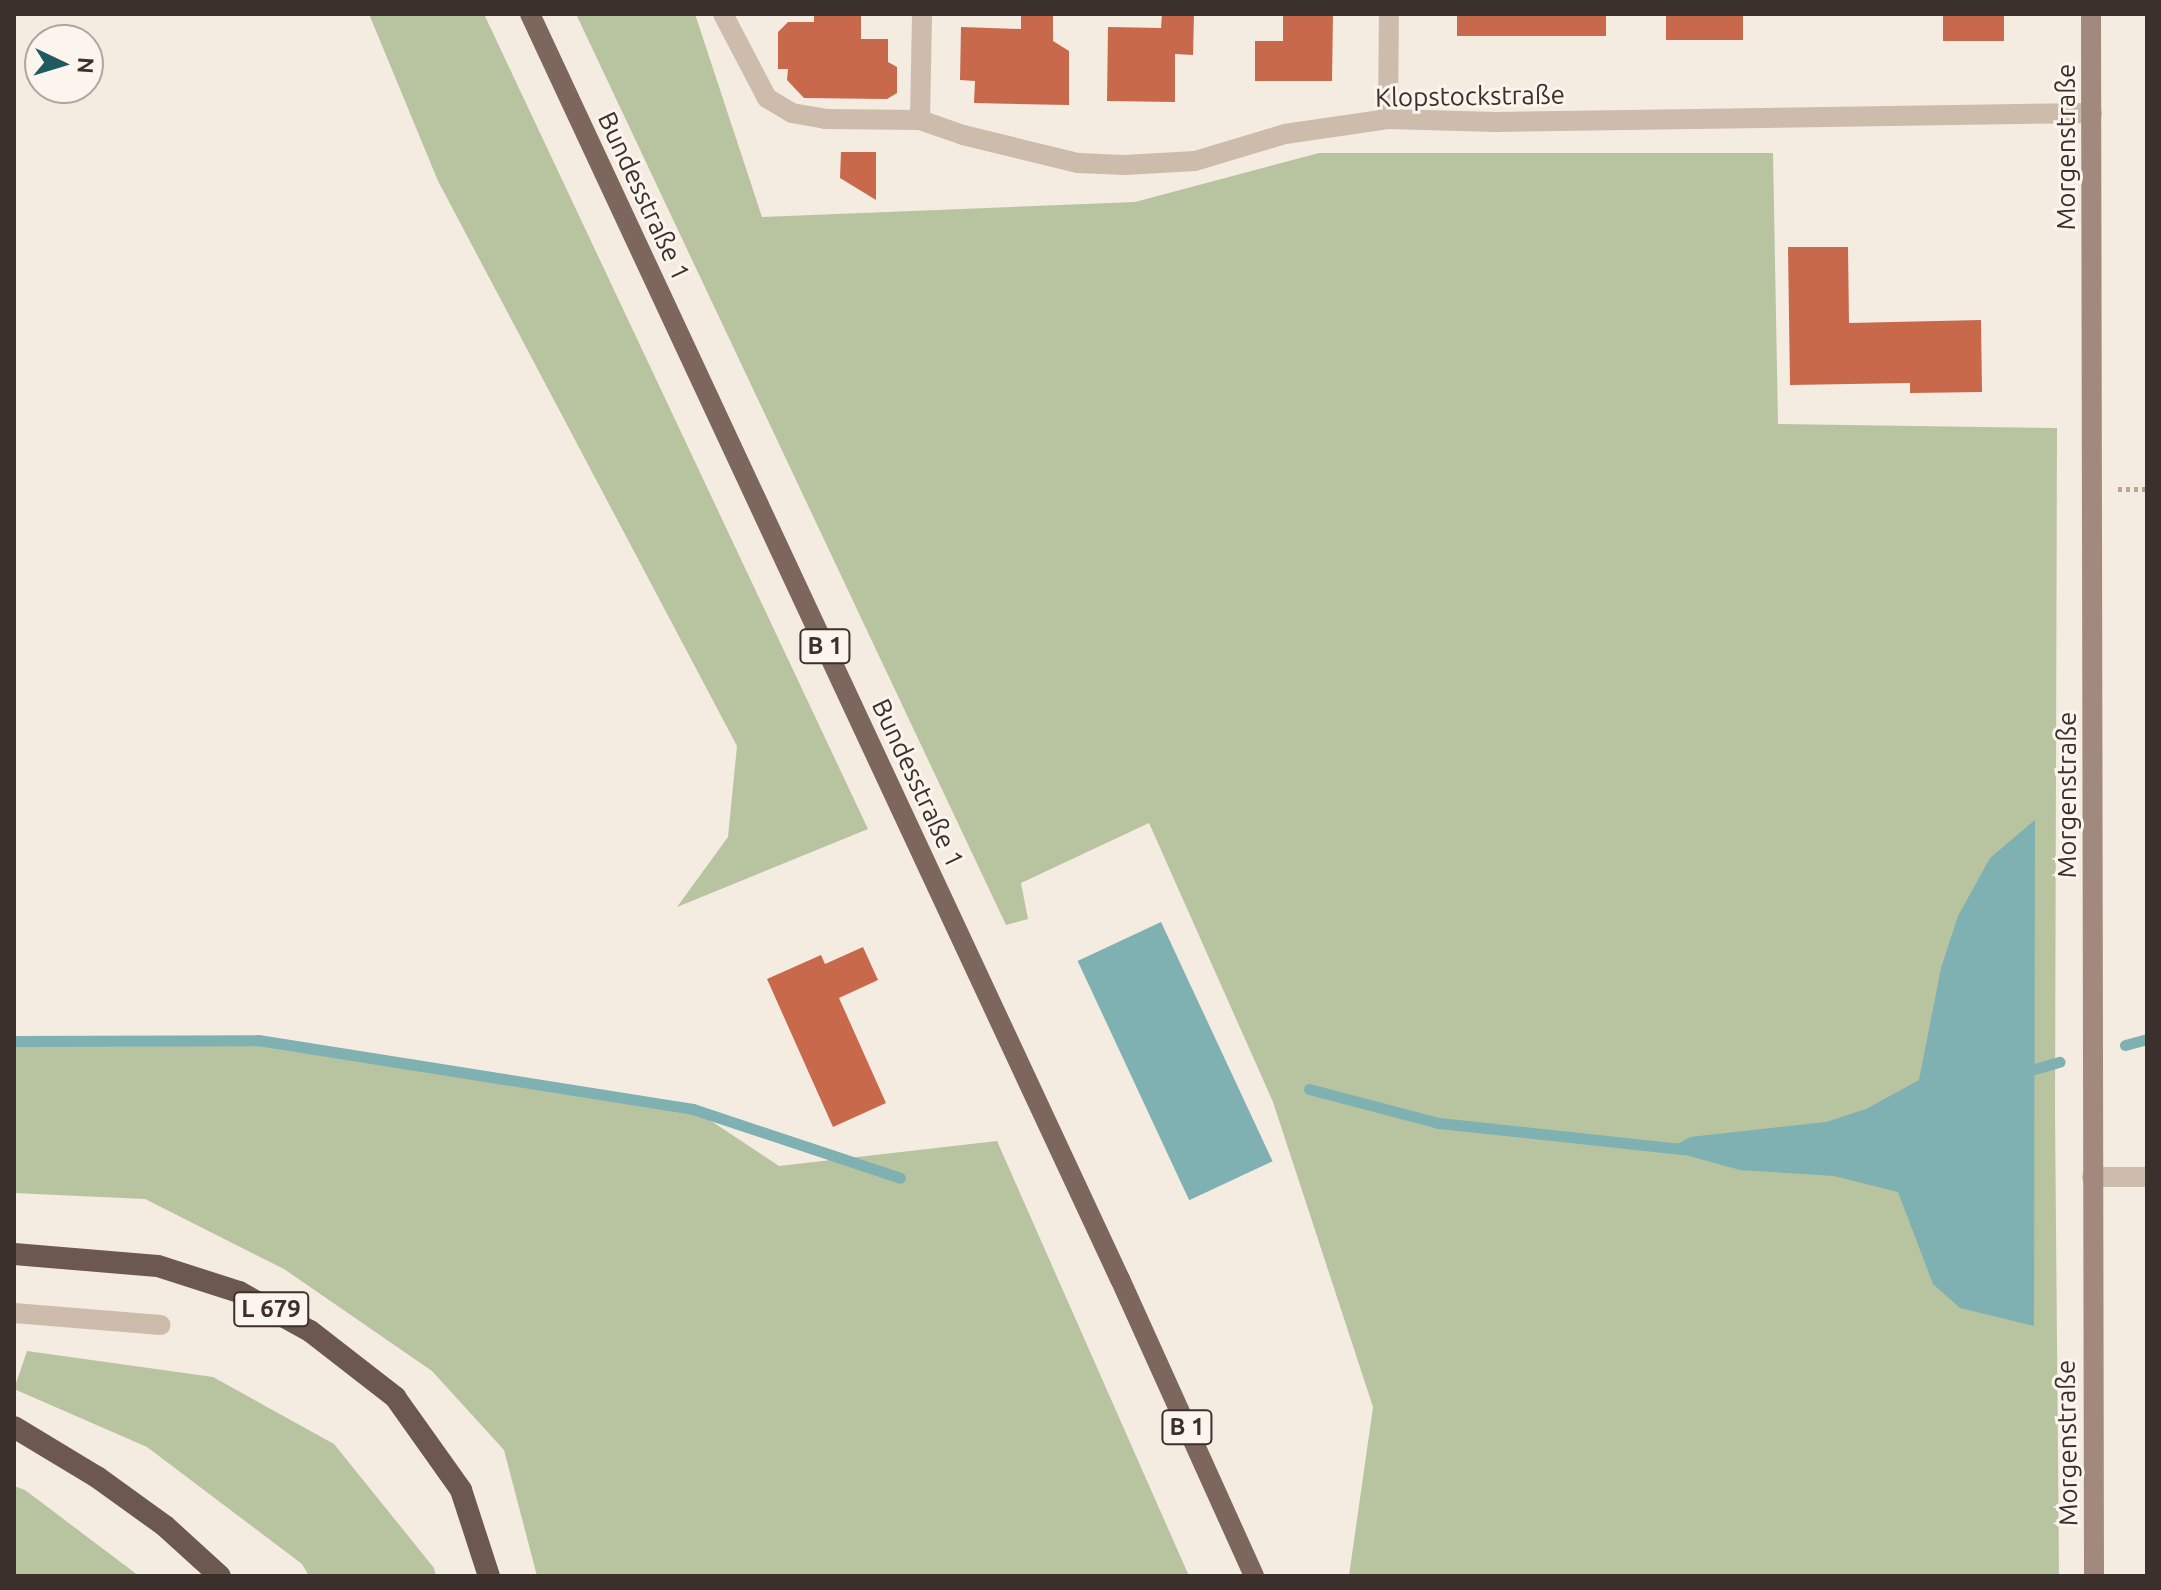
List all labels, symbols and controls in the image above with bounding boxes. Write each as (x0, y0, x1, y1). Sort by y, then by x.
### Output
north arrow (24, 24, 104, 104)
text: N (73, 56, 99, 75)
street label: Morgenstraße (2050, 64, 2082, 230)
street label: Klopstockstraße (1375, 79, 1565, 113)
street label: Bundesstraße 1 (591, 107, 697, 285)
road number: B 1 (799, 626, 851, 666)
street label: Bundesstraße 1 (865, 694, 971, 872)
street label: Morgenstraße (2051, 712, 2083, 878)
road number: L 679 (233, 1289, 309, 1329)
street label: Morgenstraße (2050, 1359, 2084, 1527)
road number: B 1 (1161, 1407, 1213, 1447)

